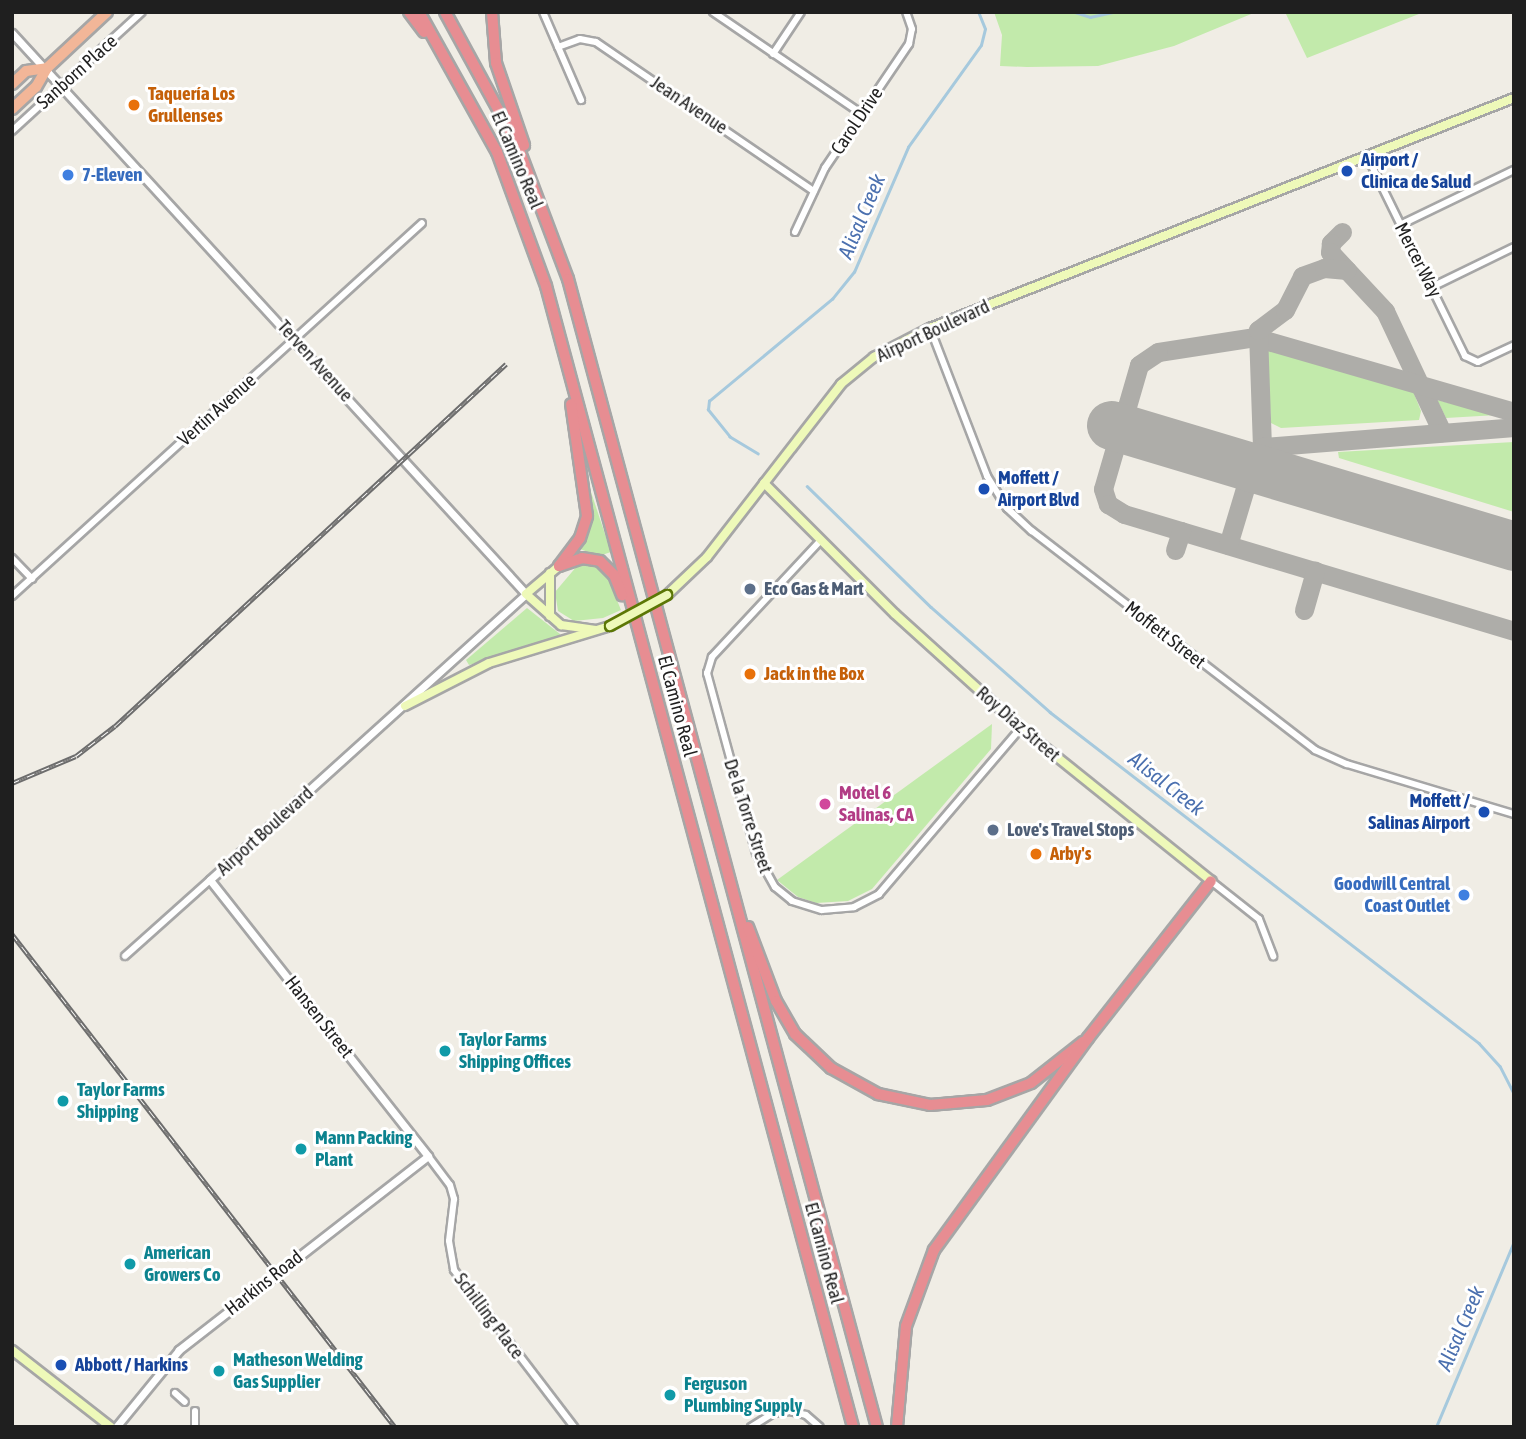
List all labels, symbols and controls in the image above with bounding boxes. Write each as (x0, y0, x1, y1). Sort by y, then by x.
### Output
street label: Sanborn Place (32, 30, 122, 114)
street label: Jean Avenue (646, 71, 732, 139)
place label: Taquería Los Grullenses (148, 83, 235, 127)
street label: Carol Drive (826, 83, 888, 159)
marker: Taquería Los Grullenses (126, 97, 142, 113)
street label: El Camino Real (486, 108, 548, 212)
place label: Airport / Clinica de Salud (1361, 149, 1471, 193)
marker: Airport / Clinica de Salud (1339, 163, 1355, 179)
place label: 7-Eleven (82, 164, 143, 186)
marker: 7-Eleven (60, 167, 76, 183)
water label: Alisal Creek (832, 170, 890, 262)
street label: Mercer Way (1390, 219, 1446, 301)
street label: Airport Boulevard (873, 295, 993, 367)
street label: Terven Avenue (272, 315, 358, 407)
street label: Vertin Avenue (173, 369, 261, 451)
place label: Moffett / Airport Blvd (998, 467, 1079, 511)
marker: Moffett / Airport Blvd (976, 481, 992, 497)
place label: Eco Gas & Mart (764, 578, 864, 600)
marker: Eco Gas & Mart (742, 581, 758, 597)
street label: Moffett Street (1120, 597, 1210, 673)
street label: El Camino Real (653, 653, 701, 759)
place label: Jack in the Box (764, 663, 864, 685)
marker: Jack in the Box (742, 666, 758, 682)
street label: Roy Diaz Street (971, 681, 1065, 767)
water label: Alisal Creek (1124, 746, 1210, 820)
street label: De la Torre Street (719, 756, 777, 876)
street label: Airport Boulevard (212, 782, 318, 880)
place label: Motel 6 Salinas, CA (839, 782, 914, 826)
place label: Moffett / Salinas Airport (1368, 790, 1470, 834)
marker: Motel 6 Salinas, CA (817, 796, 833, 812)
marker: Moffett / Salinas Airport (1476, 804, 1492, 820)
place label: Love's Travel Stops (1007, 819, 1134, 841)
marker: Love's Travel Stops (985, 822, 1001, 838)
place label: Arby's (1050, 843, 1091, 865)
marker: Arby's (1028, 846, 1044, 862)
place label: Goodwill Central Coast Outlet (1334, 873, 1450, 917)
marker: Goodwill Central Coast Outlet (1456, 887, 1472, 903)
street label: Hansen Street (280, 971, 358, 1063)
place label: Taylor Farms Shipping Offices (459, 1029, 571, 1073)
marker: Taylor Farms Shipping Offices (437, 1043, 453, 1059)
place label: Taylor Farms Shipping (77, 1079, 165, 1123)
marker: Taylor Farms Shipping (55, 1093, 71, 1109)
place label: Mann Packing Plant (315, 1127, 412, 1171)
marker: Mann Packing Plant (293, 1141, 309, 1157)
street label: El Camino Real (800, 1200, 848, 1306)
place label: American Growers Co (144, 1242, 221, 1286)
street label: Harkins Road (221, 1246, 307, 1320)
marker: American Growers Co (122, 1256, 138, 1272)
street label: Schilling Place (449, 1268, 529, 1364)
water label: Alisal Creek (1431, 1282, 1489, 1374)
place label: Matheson Welding Gas Supplier (233, 1349, 363, 1393)
place label: Abbott / Harkins (75, 1354, 188, 1376)
marker: Abbott / Harkins (53, 1357, 69, 1373)
marker: Matheson Welding Gas Supplier (211, 1363, 227, 1379)
place label: Ferguson Plumbing Supply (684, 1373, 802, 1417)
marker: Ferguson Plumbing Supply (662, 1387, 678, 1403)

